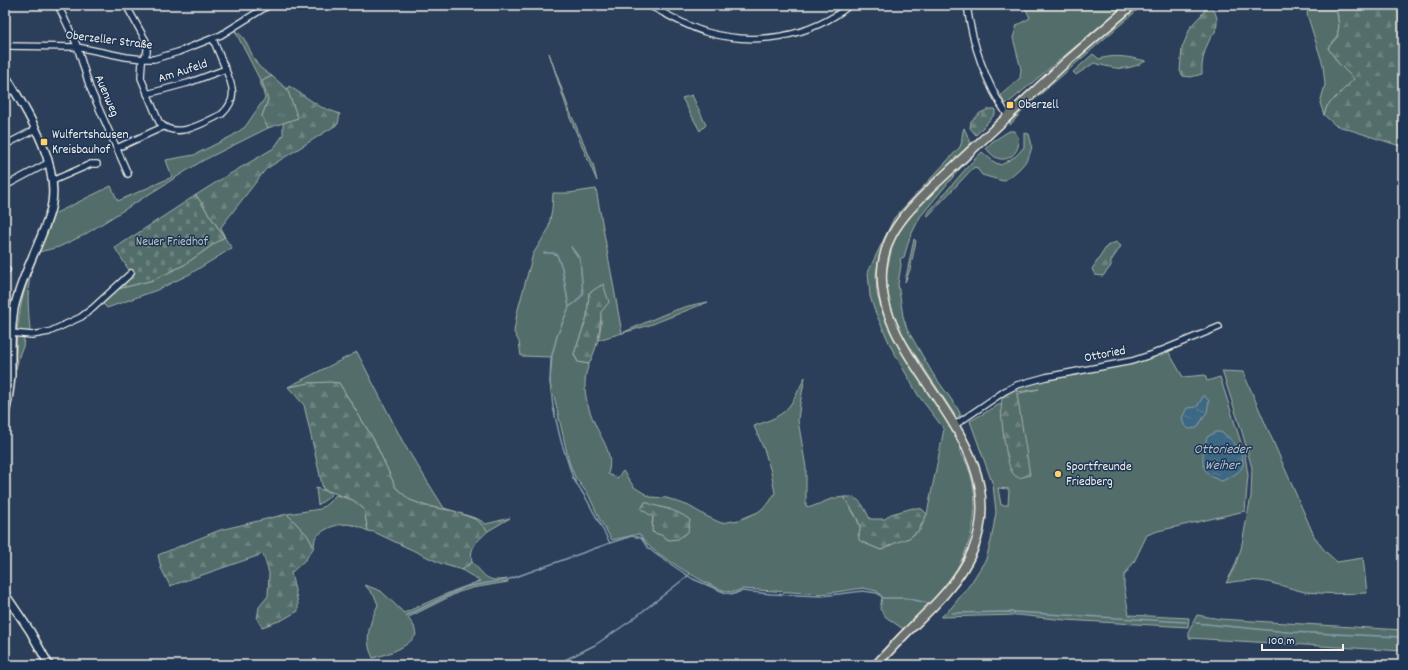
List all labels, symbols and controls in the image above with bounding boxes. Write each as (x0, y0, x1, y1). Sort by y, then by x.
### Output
street label: Oberzeller Straße (64, 26, 154, 56)
street label: Am Aufeld (156, 55, 210, 89)
street label: Auenweg (89, 72, 124, 120)
place label: Oberzell (1018, 96, 1058, 115)
marker: Oberzell (1005, 100, 1015, 110)
place label: Wulfertshausen Kreisbauhof (52, 126, 128, 160)
marker: Wulfertshausen Kreisbauhof (39, 137, 49, 147)
park label: Neuer Friedhof (136, 233, 209, 252)
street label: Ottoried (1083, 342, 1127, 368)
water label: Ottorieder Weiher (1194, 440, 1252, 476)
place label: Sportfreunde Friedberg (1066, 458, 1132, 492)
marker: Sportfreunde Friedberg (1053, 469, 1063, 479)
scale bar (1262, 626, 1343, 652)
text: 100 m (1268, 633, 1295, 650)

